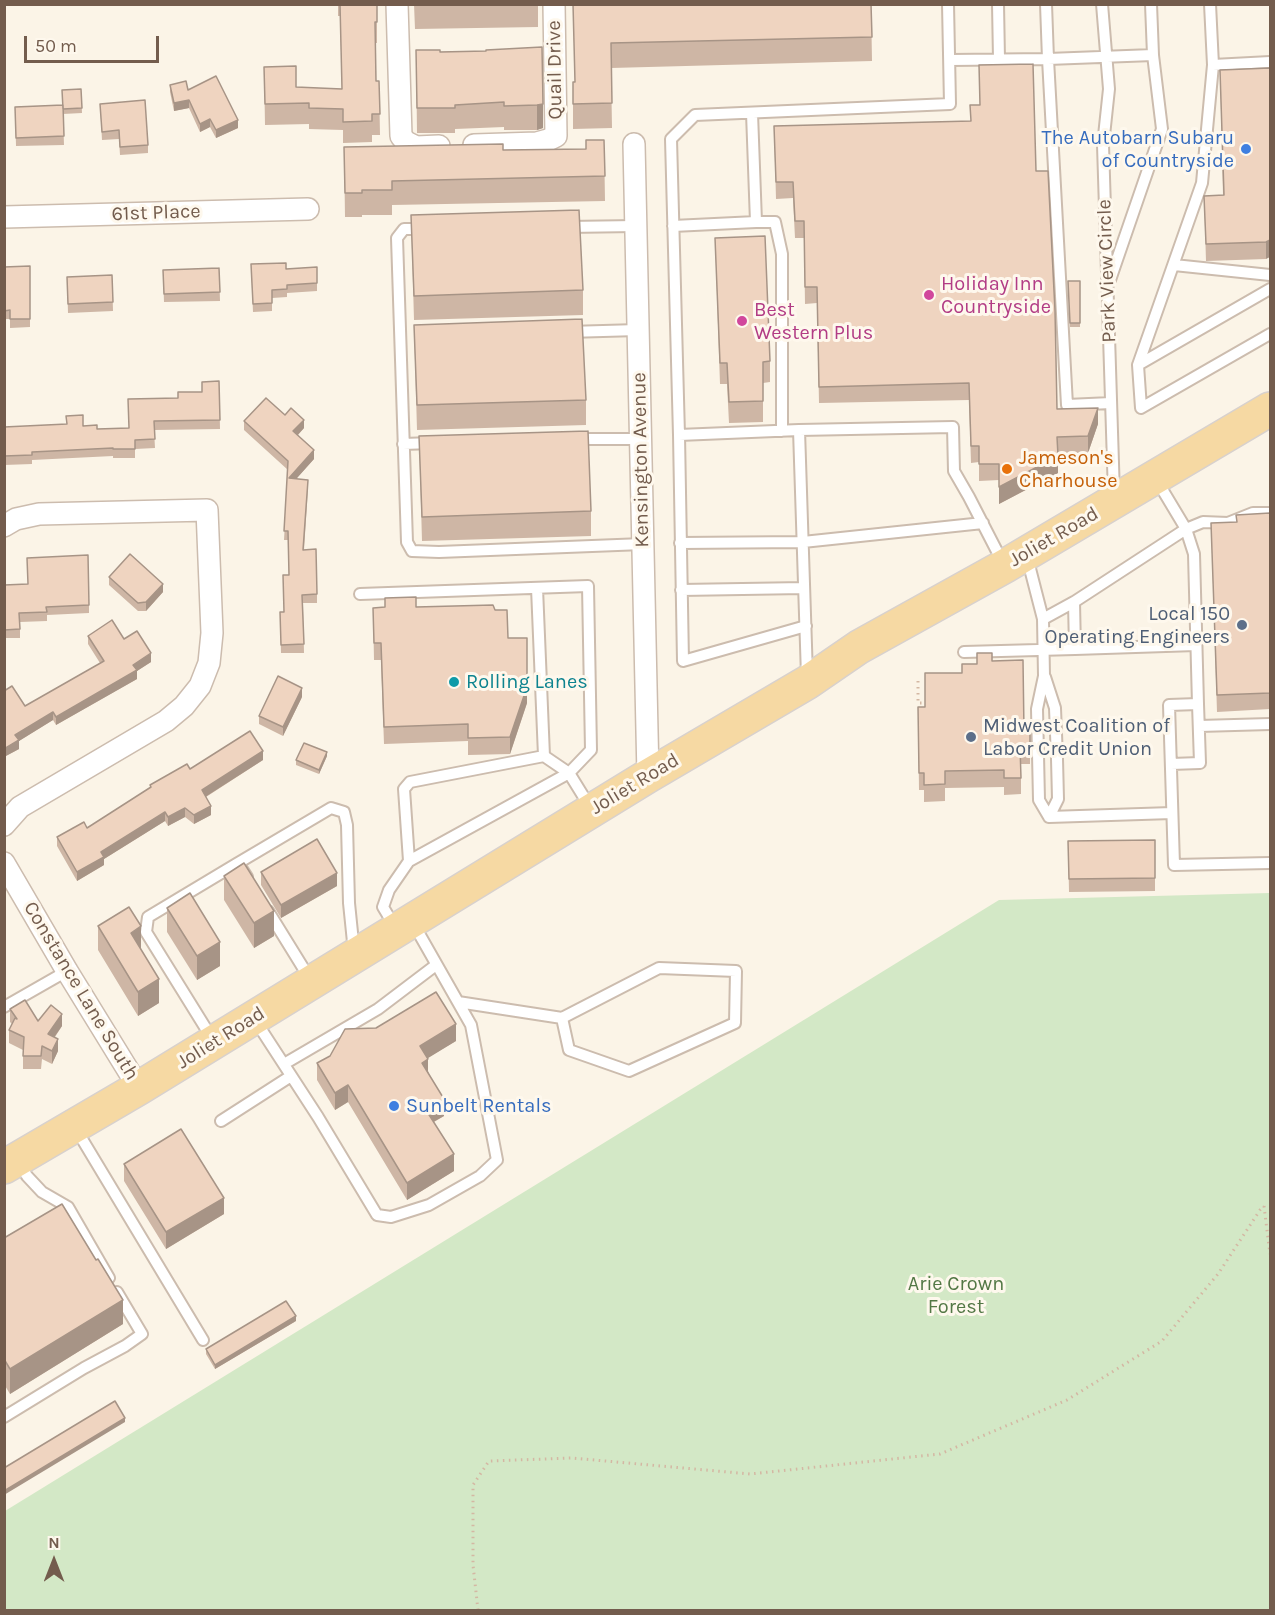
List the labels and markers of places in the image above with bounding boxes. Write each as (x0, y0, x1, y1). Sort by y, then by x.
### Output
place label: The Autobarn Subaru of Countryside (1042, 126, 1234, 173)
marker: The Autobarn Subaru of Countryside (1239, 142, 1253, 156)
place label: Holiday Inn Countryside (941, 272, 1051, 319)
marker: Holiday Inn Countryside (922, 288, 936, 302)
place label: Best Western Plus (754, 298, 873, 345)
marker: Best Western Plus (735, 314, 749, 328)
place label: Jameson's Charhouse (1019, 446, 1117, 493)
marker: Jameson's Charhouse (1000, 462, 1014, 476)
place label: Local 150 Operating Engineers (1044, 602, 1230, 649)
marker: Local 150 Operating Engineers (1235, 618, 1249, 632)
place label: Rolling Lanes (466, 670, 588, 694)
marker: Rolling Lanes (447, 675, 461, 689)
place label: Midwest Coalition of Labor Credit Union (983, 714, 1170, 761)
marker: Midwest Coalition of Labor Credit Union (964, 730, 978, 744)
place label: Sunbelt Rentals (406, 1094, 551, 1118)
marker: Sunbelt Rentals (387, 1099, 401, 1113)

